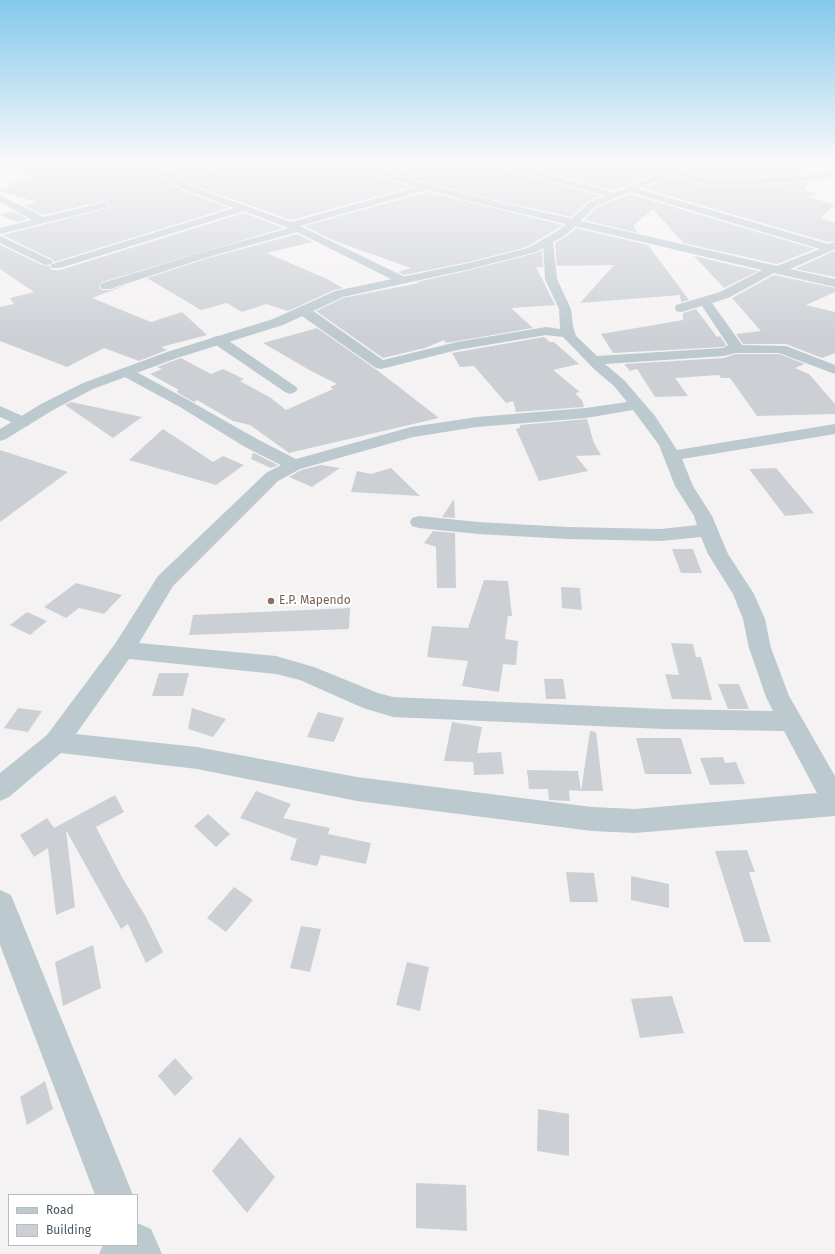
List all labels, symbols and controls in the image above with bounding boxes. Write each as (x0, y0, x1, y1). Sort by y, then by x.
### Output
place label: E.P. Mapendo (279, 594, 351, 608)
marker: E.P. Mapendo (266, 596, 276, 606)
legend (8, 1194, 138, 1246)
text: Road (46, 1203, 74, 1217)
text: Building (46, 1223, 91, 1237)

